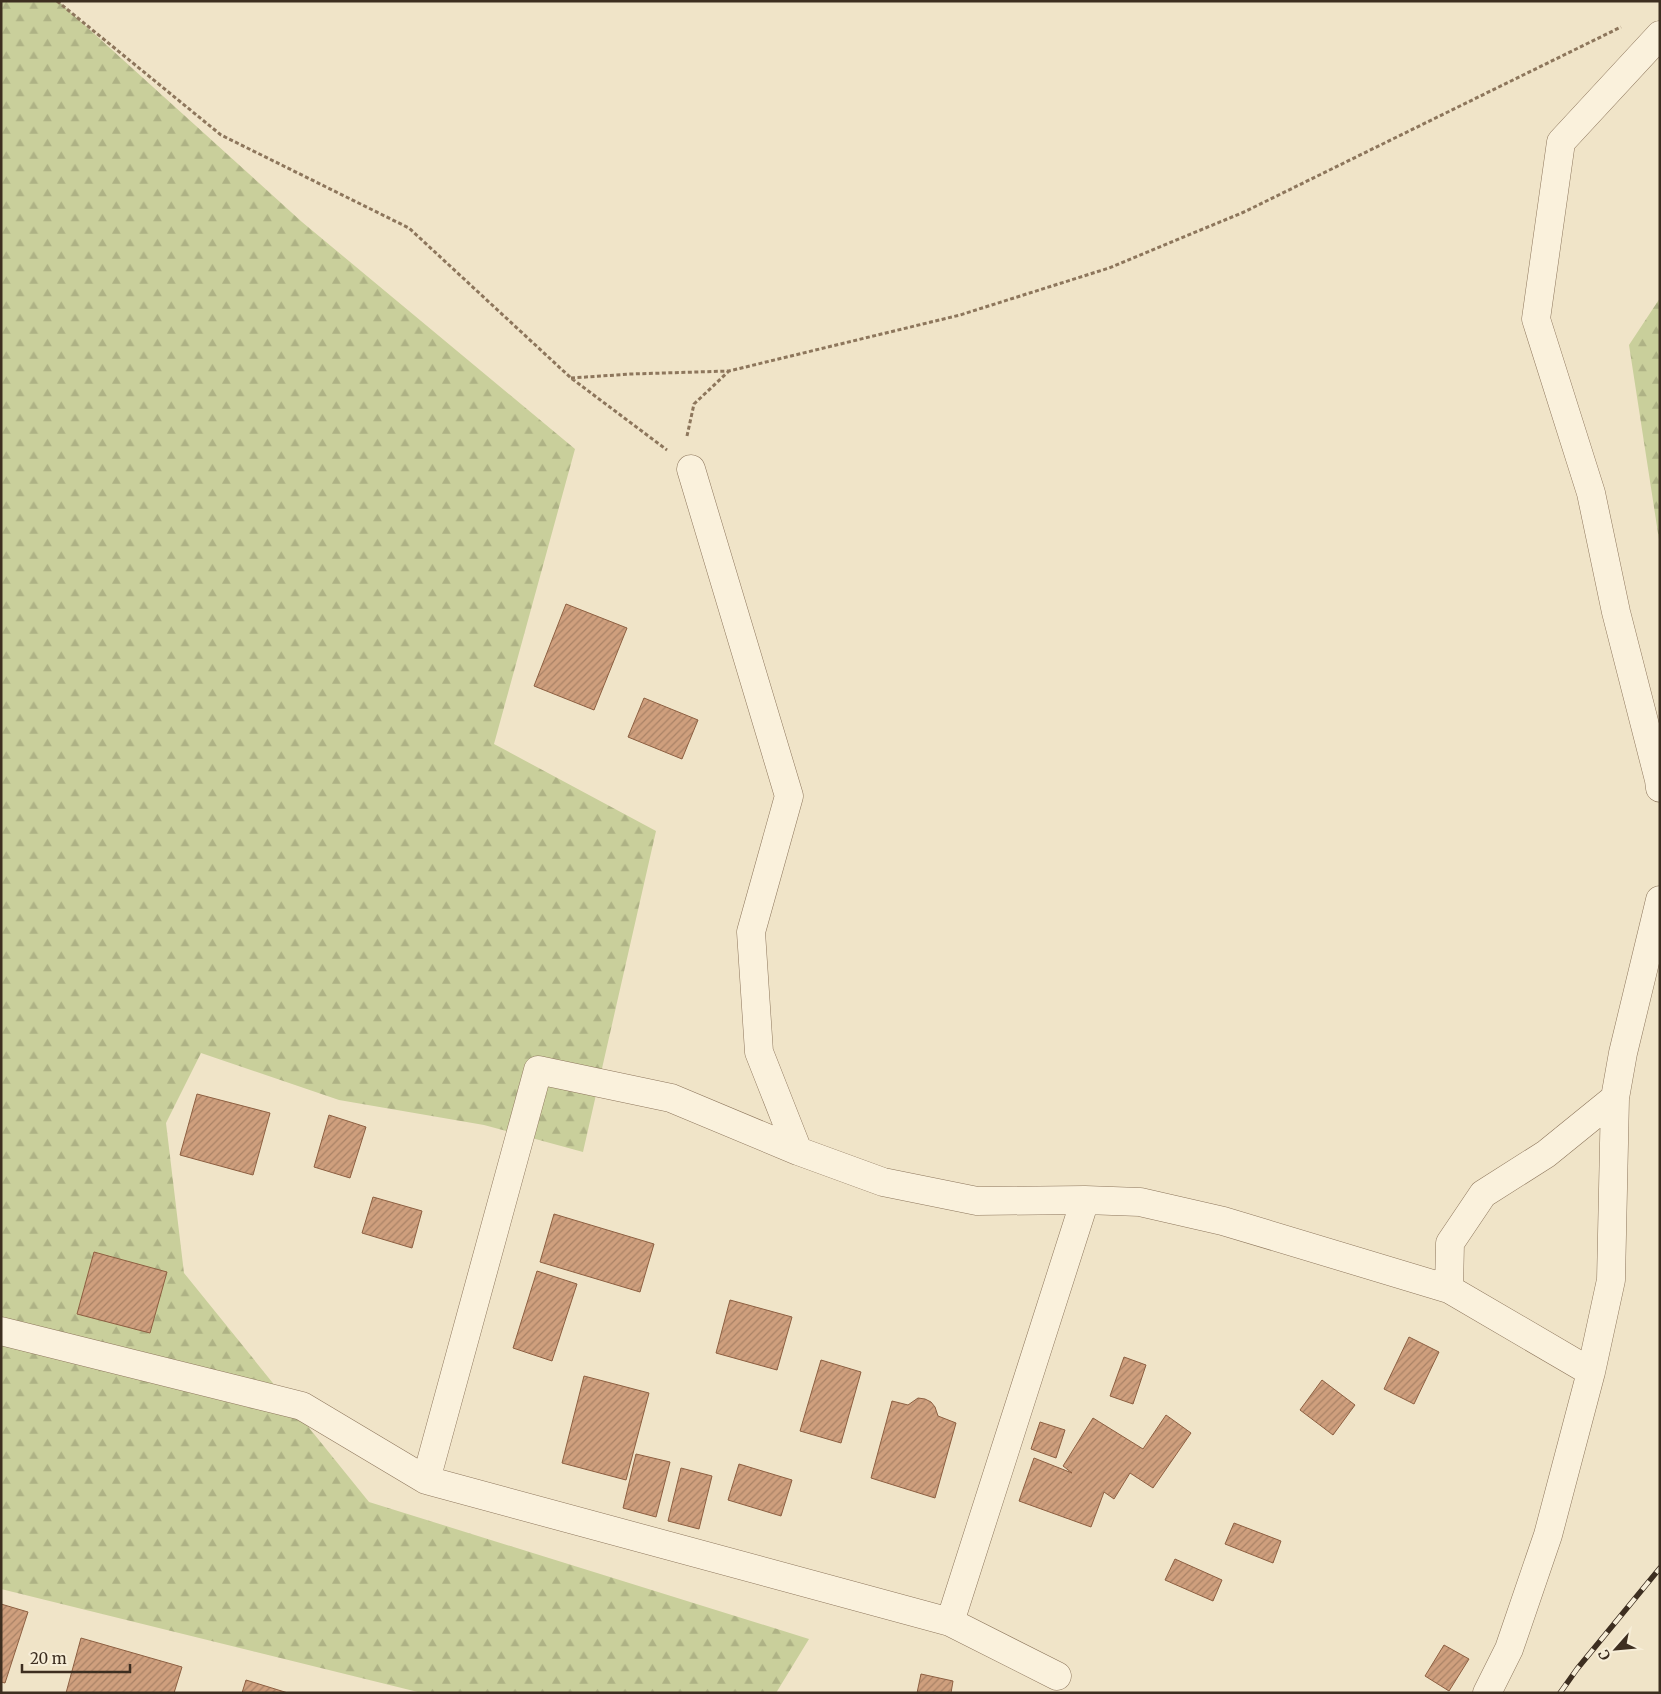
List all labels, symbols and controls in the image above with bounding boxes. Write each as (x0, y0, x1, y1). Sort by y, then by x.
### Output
north arrow (1591, 1624, 1641, 1674)
scale bar (22, 1642, 130, 1674)
text: С (1594, 1647, 1615, 1663)
text: 20 m (30, 1649, 67, 1668)

